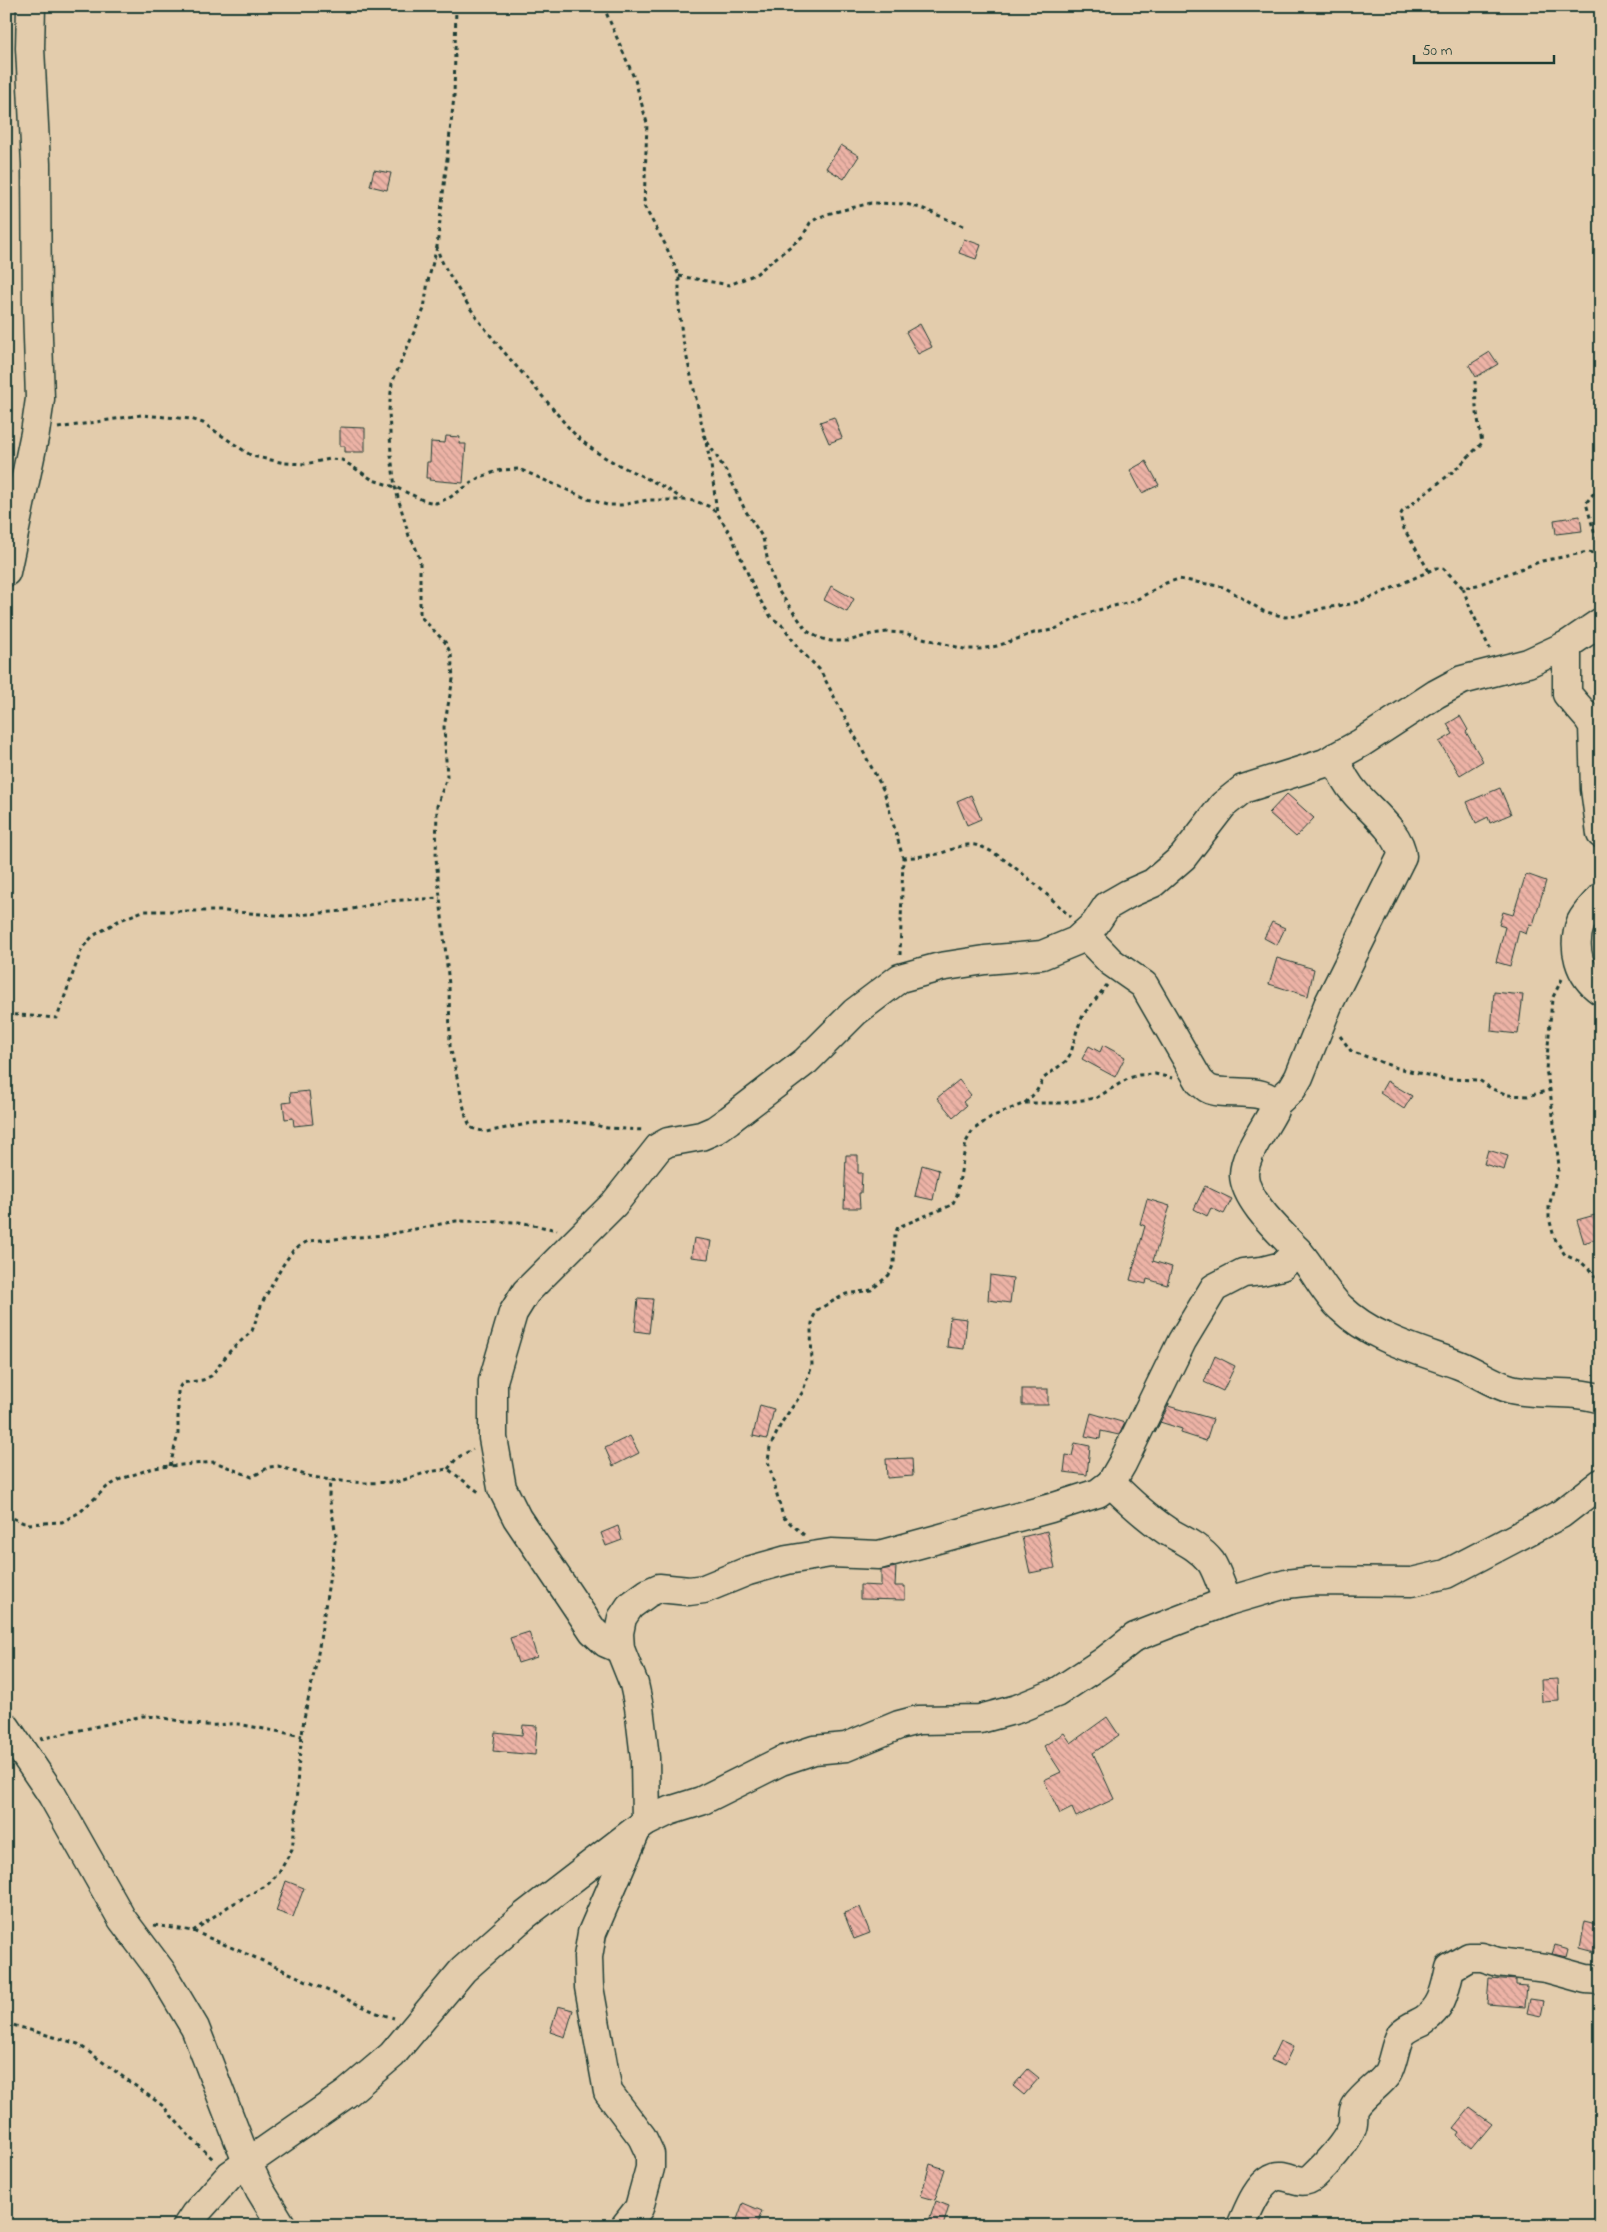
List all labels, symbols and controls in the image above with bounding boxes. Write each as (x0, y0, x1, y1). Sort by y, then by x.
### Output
scale bar (1414, 32, 1554, 64)
text: 50 m (1422, 40, 1453, 62)

